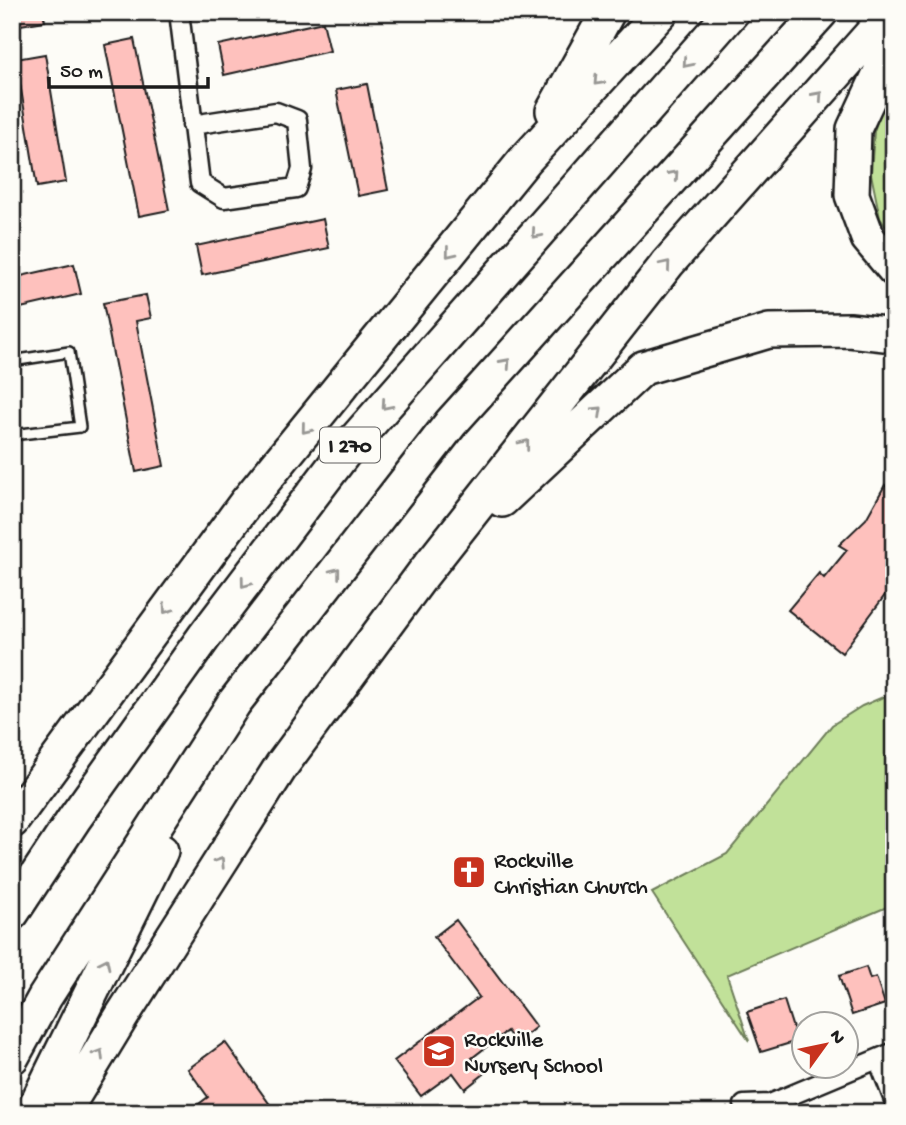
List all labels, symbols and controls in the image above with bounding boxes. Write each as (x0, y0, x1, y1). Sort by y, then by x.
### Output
scale bar (49, 46, 208, 90)
one-way arrow (683, 55, 695, 68)
text: 50 m (60, 61, 103, 86)
one-way arrow (594, 73, 606, 86)
one-way arrow (810, 91, 822, 104)
one-way arrow (666, 170, 678, 183)
one-way arrow (532, 226, 544, 239)
one-way arrow (445, 245, 458, 257)
one-way arrow (658, 260, 670, 273)
one-way arrow (497, 358, 510, 371)
one-way arrow (381, 396, 394, 409)
one-way arrow (590, 406, 603, 419)
one-way arrow (301, 421, 314, 433)
road number: I 270 (320, 428, 380, 462)
one-way arrow (517, 439, 530, 451)
one-way arrow (327, 567, 340, 579)
one-way arrow (240, 575, 253, 588)
one-way arrow (163, 601, 175, 614)
place label: Rockville Christian Church (494, 849, 648, 902)
church icon: Rockville Christian Church (450, 853, 488, 891)
one-way arrow (212, 857, 224, 870)
one-way arrow (97, 958, 111, 970)
north arrow (790, 1010, 860, 1080)
text: N (823, 1026, 849, 1049)
place label: Rockville Nursery School (464, 1028, 603, 1081)
school or university icon: Rockville Nursery School (420, 1032, 458, 1070)
one-way arrow (90, 1049, 103, 1062)

